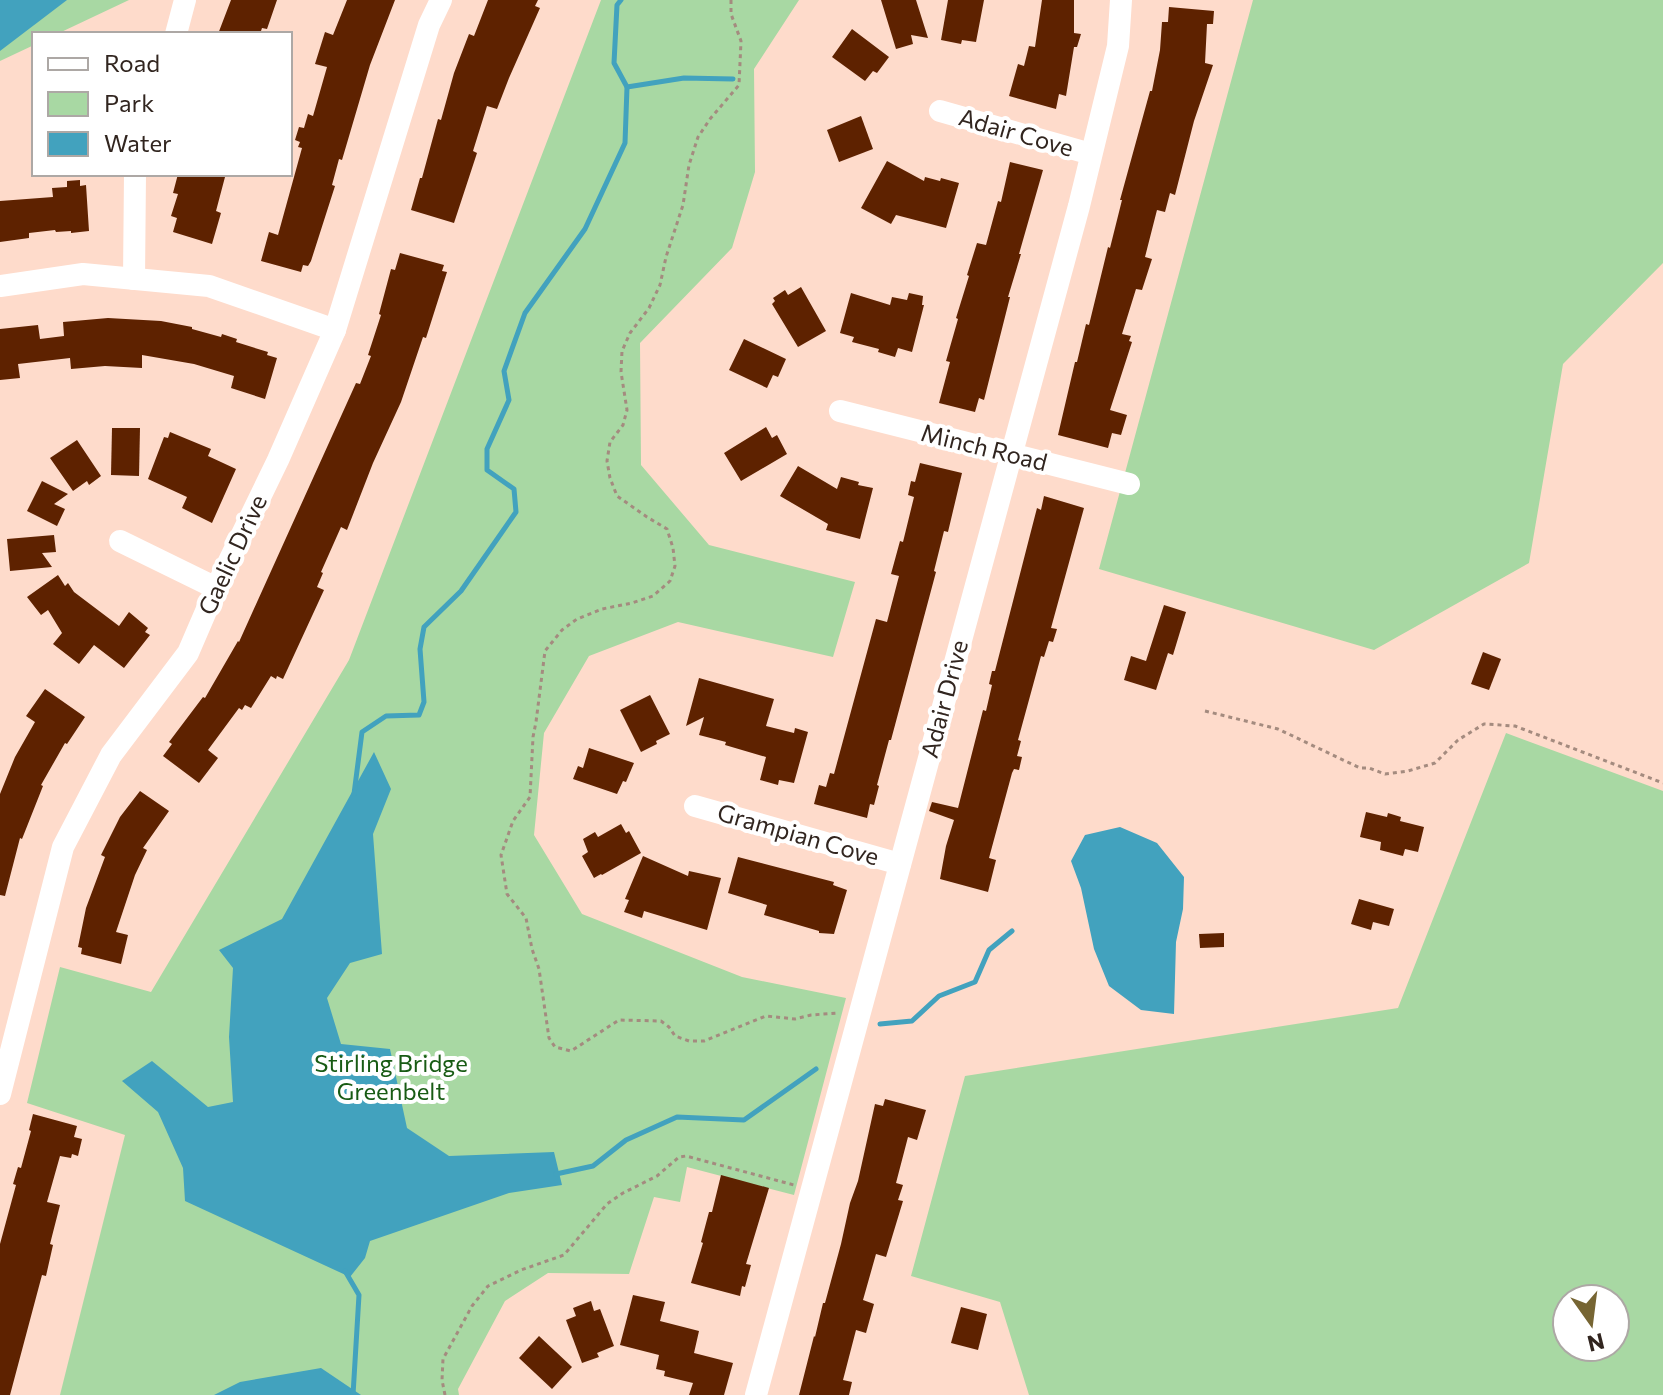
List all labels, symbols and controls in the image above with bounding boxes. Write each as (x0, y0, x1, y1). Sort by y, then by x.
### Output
legend (32, 32, 292, 176)
text: Road (104, 48, 160, 77)
text: Park (104, 88, 154, 117)
street label: Adair Cove (956, 101, 1077, 162)
text: Water (104, 128, 172, 157)
street label: Minch Road (918, 417, 1051, 476)
street label: Gaelic Drive (191, 490, 272, 619)
street label: Adair Drive (914, 637, 973, 761)
street label: Grampian Cove (714, 797, 882, 870)
park label: Stirling Bridge Greenbelt (314, 1048, 468, 1105)
north arrow (1551, 1283, 1631, 1363)
text: N (1585, 1328, 1607, 1358)

